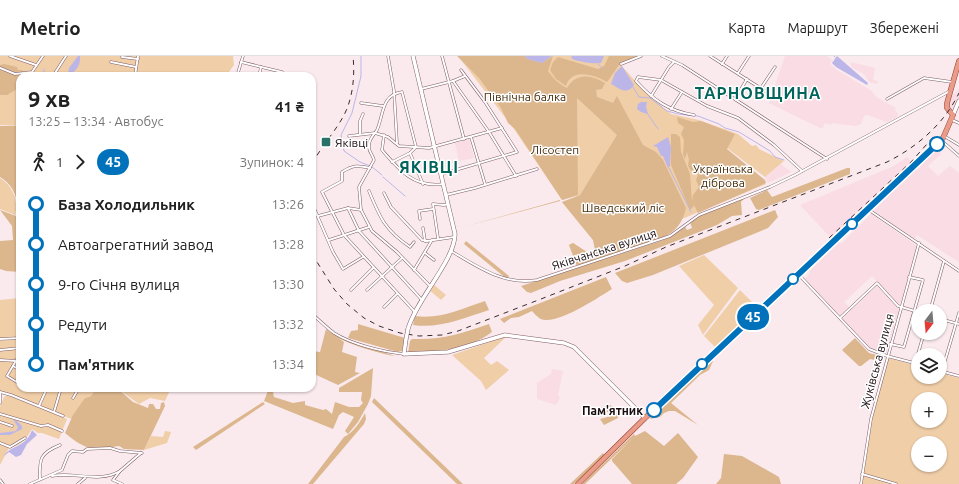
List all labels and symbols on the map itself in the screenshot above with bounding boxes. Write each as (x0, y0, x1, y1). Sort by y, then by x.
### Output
district label: ТАРНОВЩИНА (695, 84, 821, 102)
park label: Північна балка (484, 90, 566, 103)
marker: Яківці (320, 136, 332, 148)
place label: Яківці (335, 136, 368, 149)
unlabelled marker (929, 136, 945, 152)
park label: Лісостеп (531, 143, 579, 156)
district label: ЯКІВЦІ (399, 158, 459, 176)
park label: Українська діброва (693, 162, 753, 189)
park label: Шведський ліс (582, 201, 665, 214)
unlabelled marker (846, 218, 858, 230)
street label: Яківчанська вулиця (550, 226, 658, 272)
unlabelled marker (787, 273, 799, 285)
line badge: 45 (735, 304, 771, 330)
north arrow (911, 304, 947, 340)
street label: Жуківська вулиця (858, 312, 896, 410)
unlabelled marker (696, 358, 708, 370)
marker: Пам'ятник (646, 402, 662, 418)
place label: Пам'ятник (582, 404, 643, 417)

